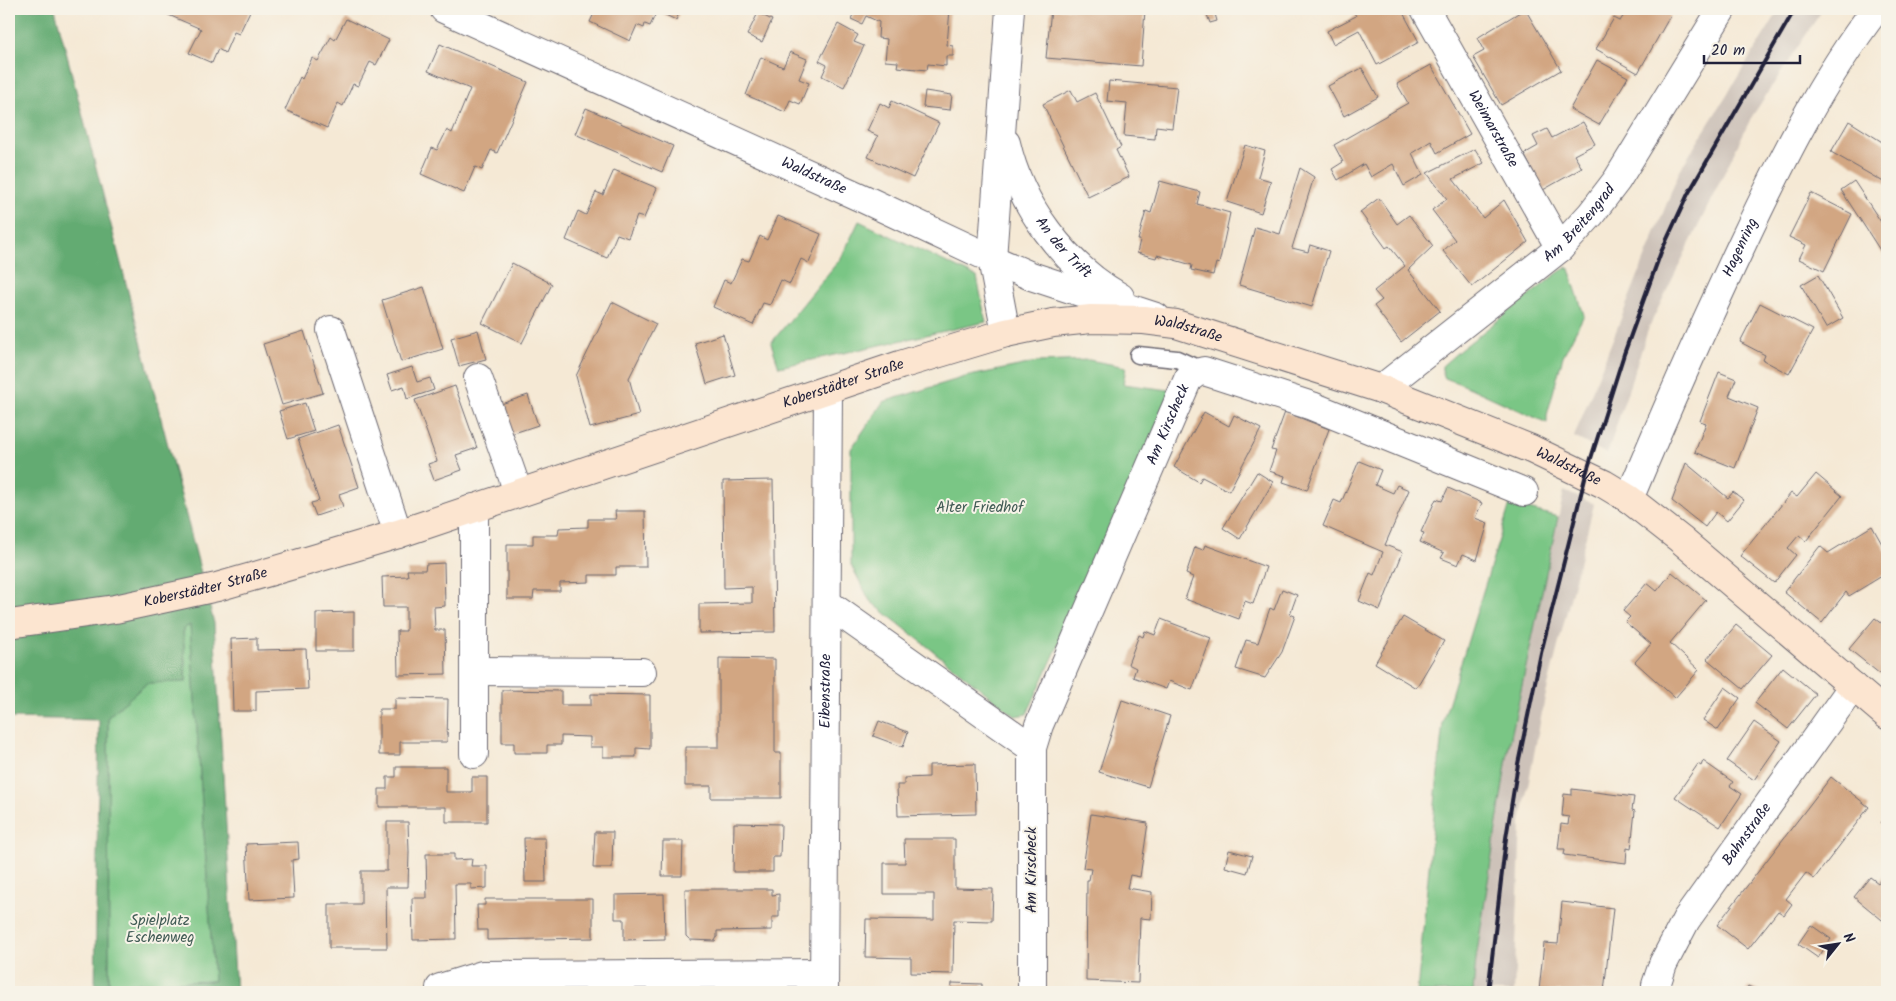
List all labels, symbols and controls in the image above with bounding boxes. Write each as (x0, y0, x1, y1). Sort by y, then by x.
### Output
scale bar (1704, 32, 1800, 64)
text: 20 m (1711, 39, 1745, 63)
street label: Weimarstraße (1461, 86, 1525, 173)
street label: Waldstraße (777, 151, 851, 202)
street label: Am Breitengrad (1538, 179, 1622, 269)
street label: An der Trift (1029, 212, 1097, 285)
street label: Hagenring (1716, 214, 1765, 281)
street label: Waldstraße (1153, 309, 1226, 350)
street label: Koberstädter Straße (779, 352, 907, 416)
street label: Am Kirscheck (1140, 380, 1197, 469)
street label: Waldstraße (1532, 441, 1605, 493)
park label: Alter Friedhof (936, 496, 1025, 520)
street label: Koberstädter Straße (141, 561, 271, 615)
street label: Eibenstraße (814, 653, 838, 728)
street label: Bahnstraße (1716, 798, 1778, 871)
street label: Am Kirscheck (1020, 826, 1044, 913)
park label: Spielplatz Eschenweg (126, 909, 194, 950)
north arrow (1814, 918, 1864, 968)
text: N (1837, 929, 1860, 947)

